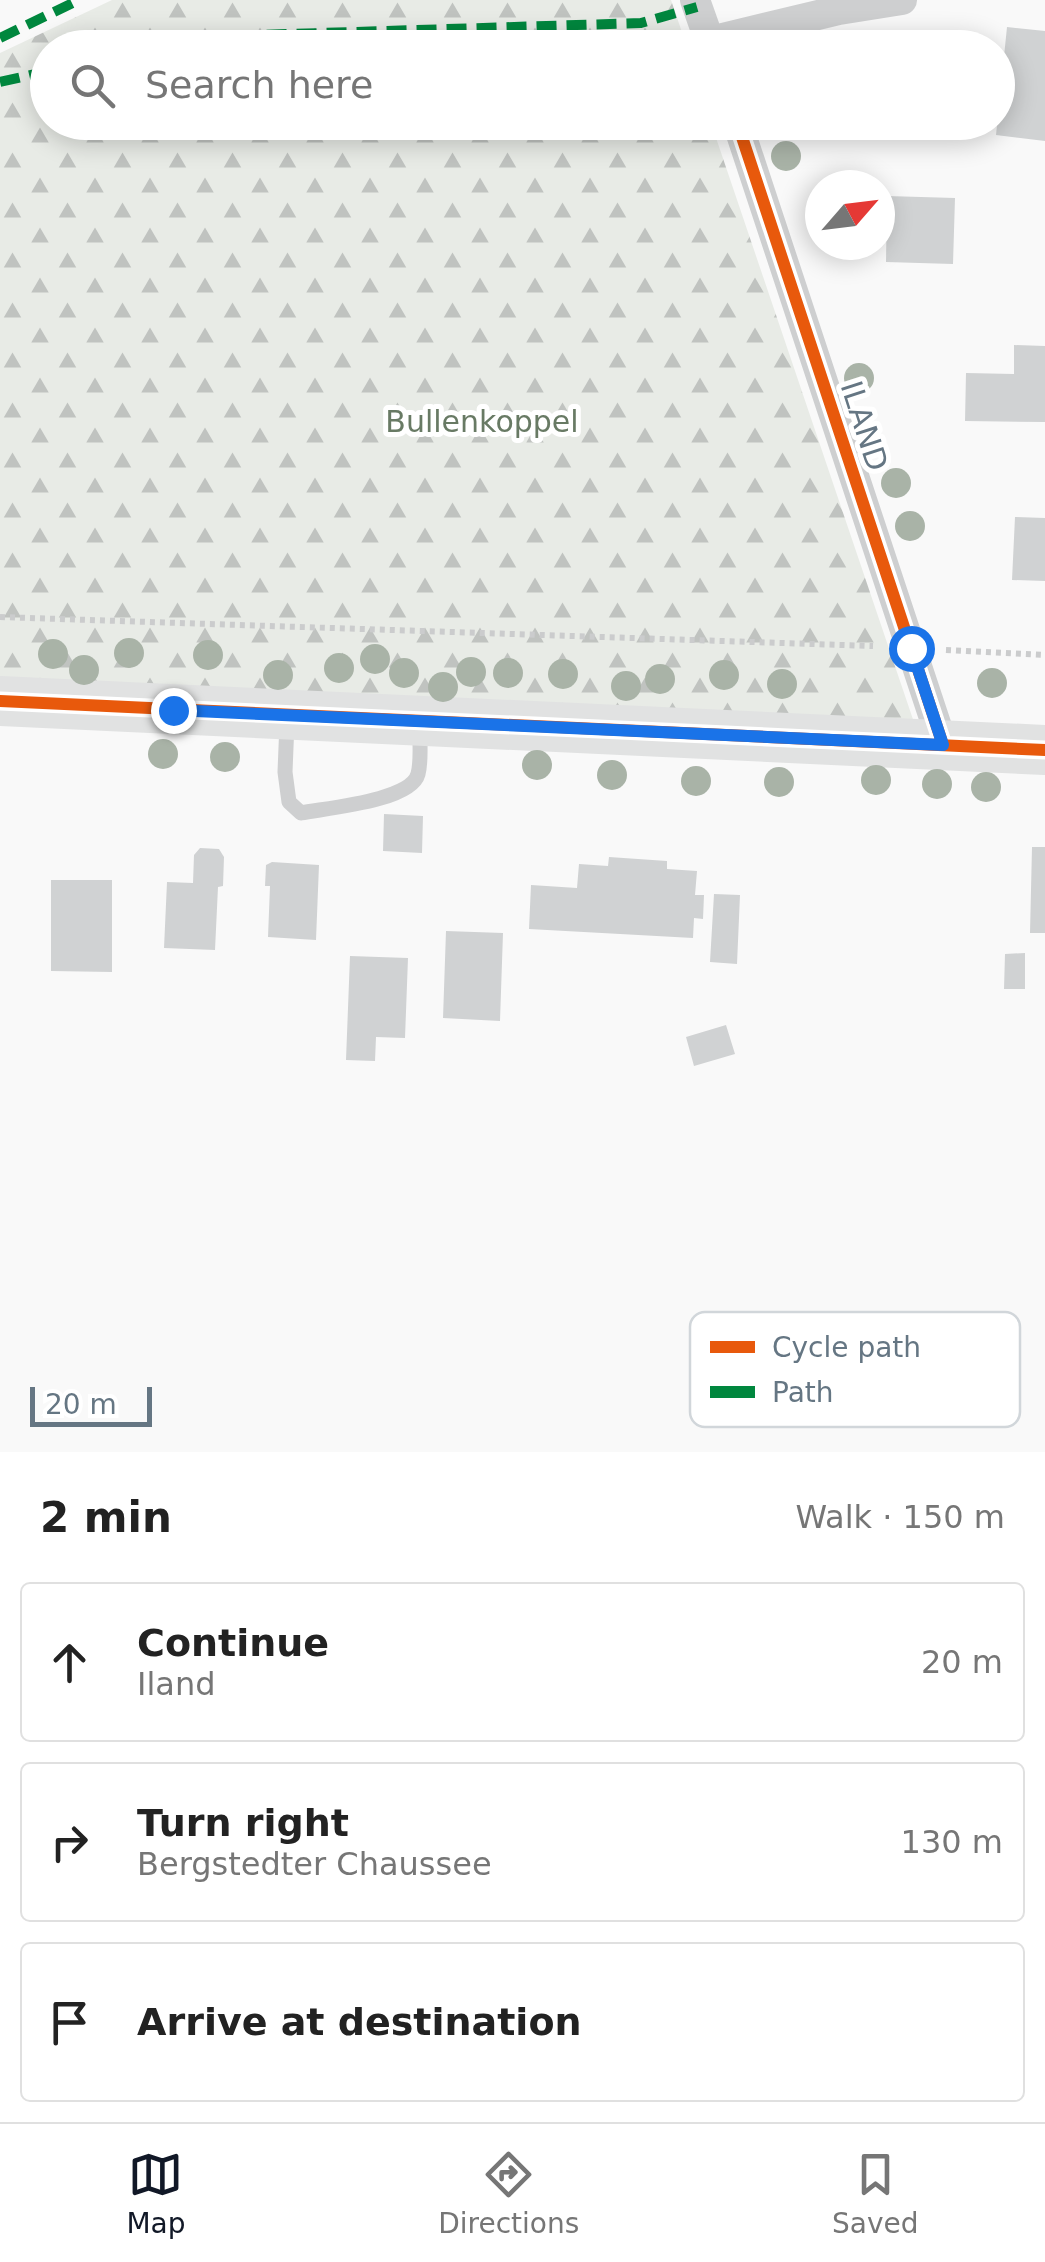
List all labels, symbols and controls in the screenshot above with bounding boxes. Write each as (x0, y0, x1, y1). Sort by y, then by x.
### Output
search box (30, 30, 1015, 140)
icon: search (65, 58, 120, 113)
text: Search here (145, 63, 373, 107)
north arrow (805, 170, 895, 260)
street label: ILAND (834, 377, 895, 475)
park label: Bullenkoppel (385, 404, 579, 439)
route start (889, 626, 935, 672)
route end (151, 688, 197, 734)
legend (690, 1312, 1020, 1427)
text: Cycle path (772, 1331, 921, 1364)
text: Path (772, 1376, 834, 1409)
scale bar (30, 1382, 152, 1426)
text: 20 m (45, 1388, 117, 1421)
text: 2 min (40, 1493, 172, 1542)
text: Walk · 150 m (795, 1498, 1005, 1536)
text: Continue (137, 1621, 329, 1665)
icon: ahead (42, 1635, 97, 1690)
text: 20 m (921, 1643, 1003, 1681)
text: Iland (137, 1665, 216, 1703)
text: Turn right (137, 1801, 349, 1845)
icon: right (42, 1815, 97, 1870)
text: 130 m (901, 1823, 1003, 1861)
text: Bergstedter Chaussee (137, 1845, 492, 1883)
icon: arrive (42, 1995, 97, 2050)
text: Arrive at destination (137, 2000, 582, 2044)
tab: Map (126, 2147, 185, 2240)
tab: Directions (438, 2147, 579, 2240)
tab: Saved (832, 2147, 919, 2240)

